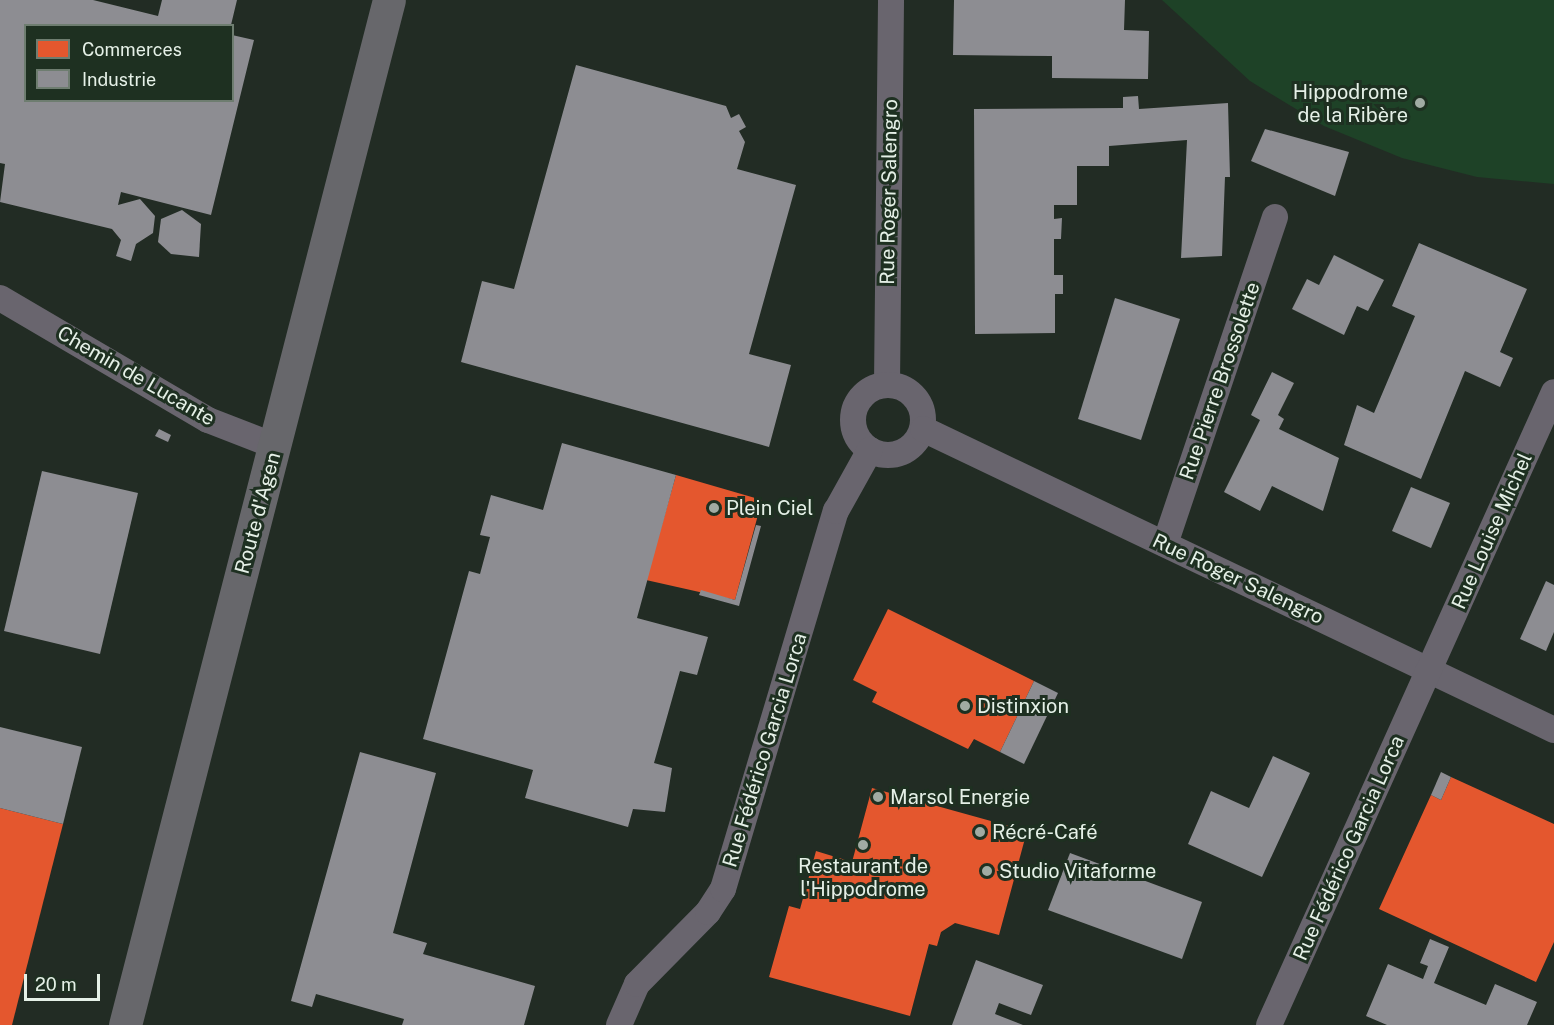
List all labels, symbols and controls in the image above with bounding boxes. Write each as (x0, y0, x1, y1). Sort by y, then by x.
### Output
legend (24, 24, 234, 102)
text: Commerces (82, 39, 182, 60)
text: Industrie (82, 69, 156, 90)
place label: Hippodrome de la Ribère (1293, 80, 1408, 127)
marker: Hippodrome de la Ribère (1413, 96, 1427, 110)
street label: Rue Roger Salengro (875, 99, 903, 285)
street label: Rue Pierre Brossolette (1175, 279, 1265, 483)
street label: Chemin de Lucante (53, 321, 219, 431)
street label: Route d'Agen (230, 449, 286, 577)
street label: Rue Louise Michel (1447, 449, 1537, 613)
place label: Plein Ciel (726, 496, 813, 520)
marker: Plein Ciel (707, 501, 721, 515)
street label: Rue Roger Salengro (1149, 529, 1327, 629)
street label: Rue Fédérico Garcia Lorca (718, 630, 812, 870)
place label: Distinxion (977, 694, 1069, 718)
marker: Distinxion (958, 699, 972, 713)
street label: Rue Fédérico Garcia Lorca (1288, 732, 1410, 964)
place label: Marsol Energie (890, 785, 1030, 809)
marker: Marsol Energie (871, 790, 885, 804)
place label: Récré-Café (992, 820, 1097, 844)
marker: Récré-Café (973, 825, 987, 839)
marker: Restaurant de l'Hippodrome (856, 838, 870, 852)
place label: Restaurant de l'Hippodrome (798, 855, 928, 902)
place label: Studio Vitaforme (999, 859, 1157, 883)
marker: Studio Vitaforme (980, 864, 994, 878)
scale bar (27, 962, 104, 1000)
text: 20 m (35, 974, 77, 995)

